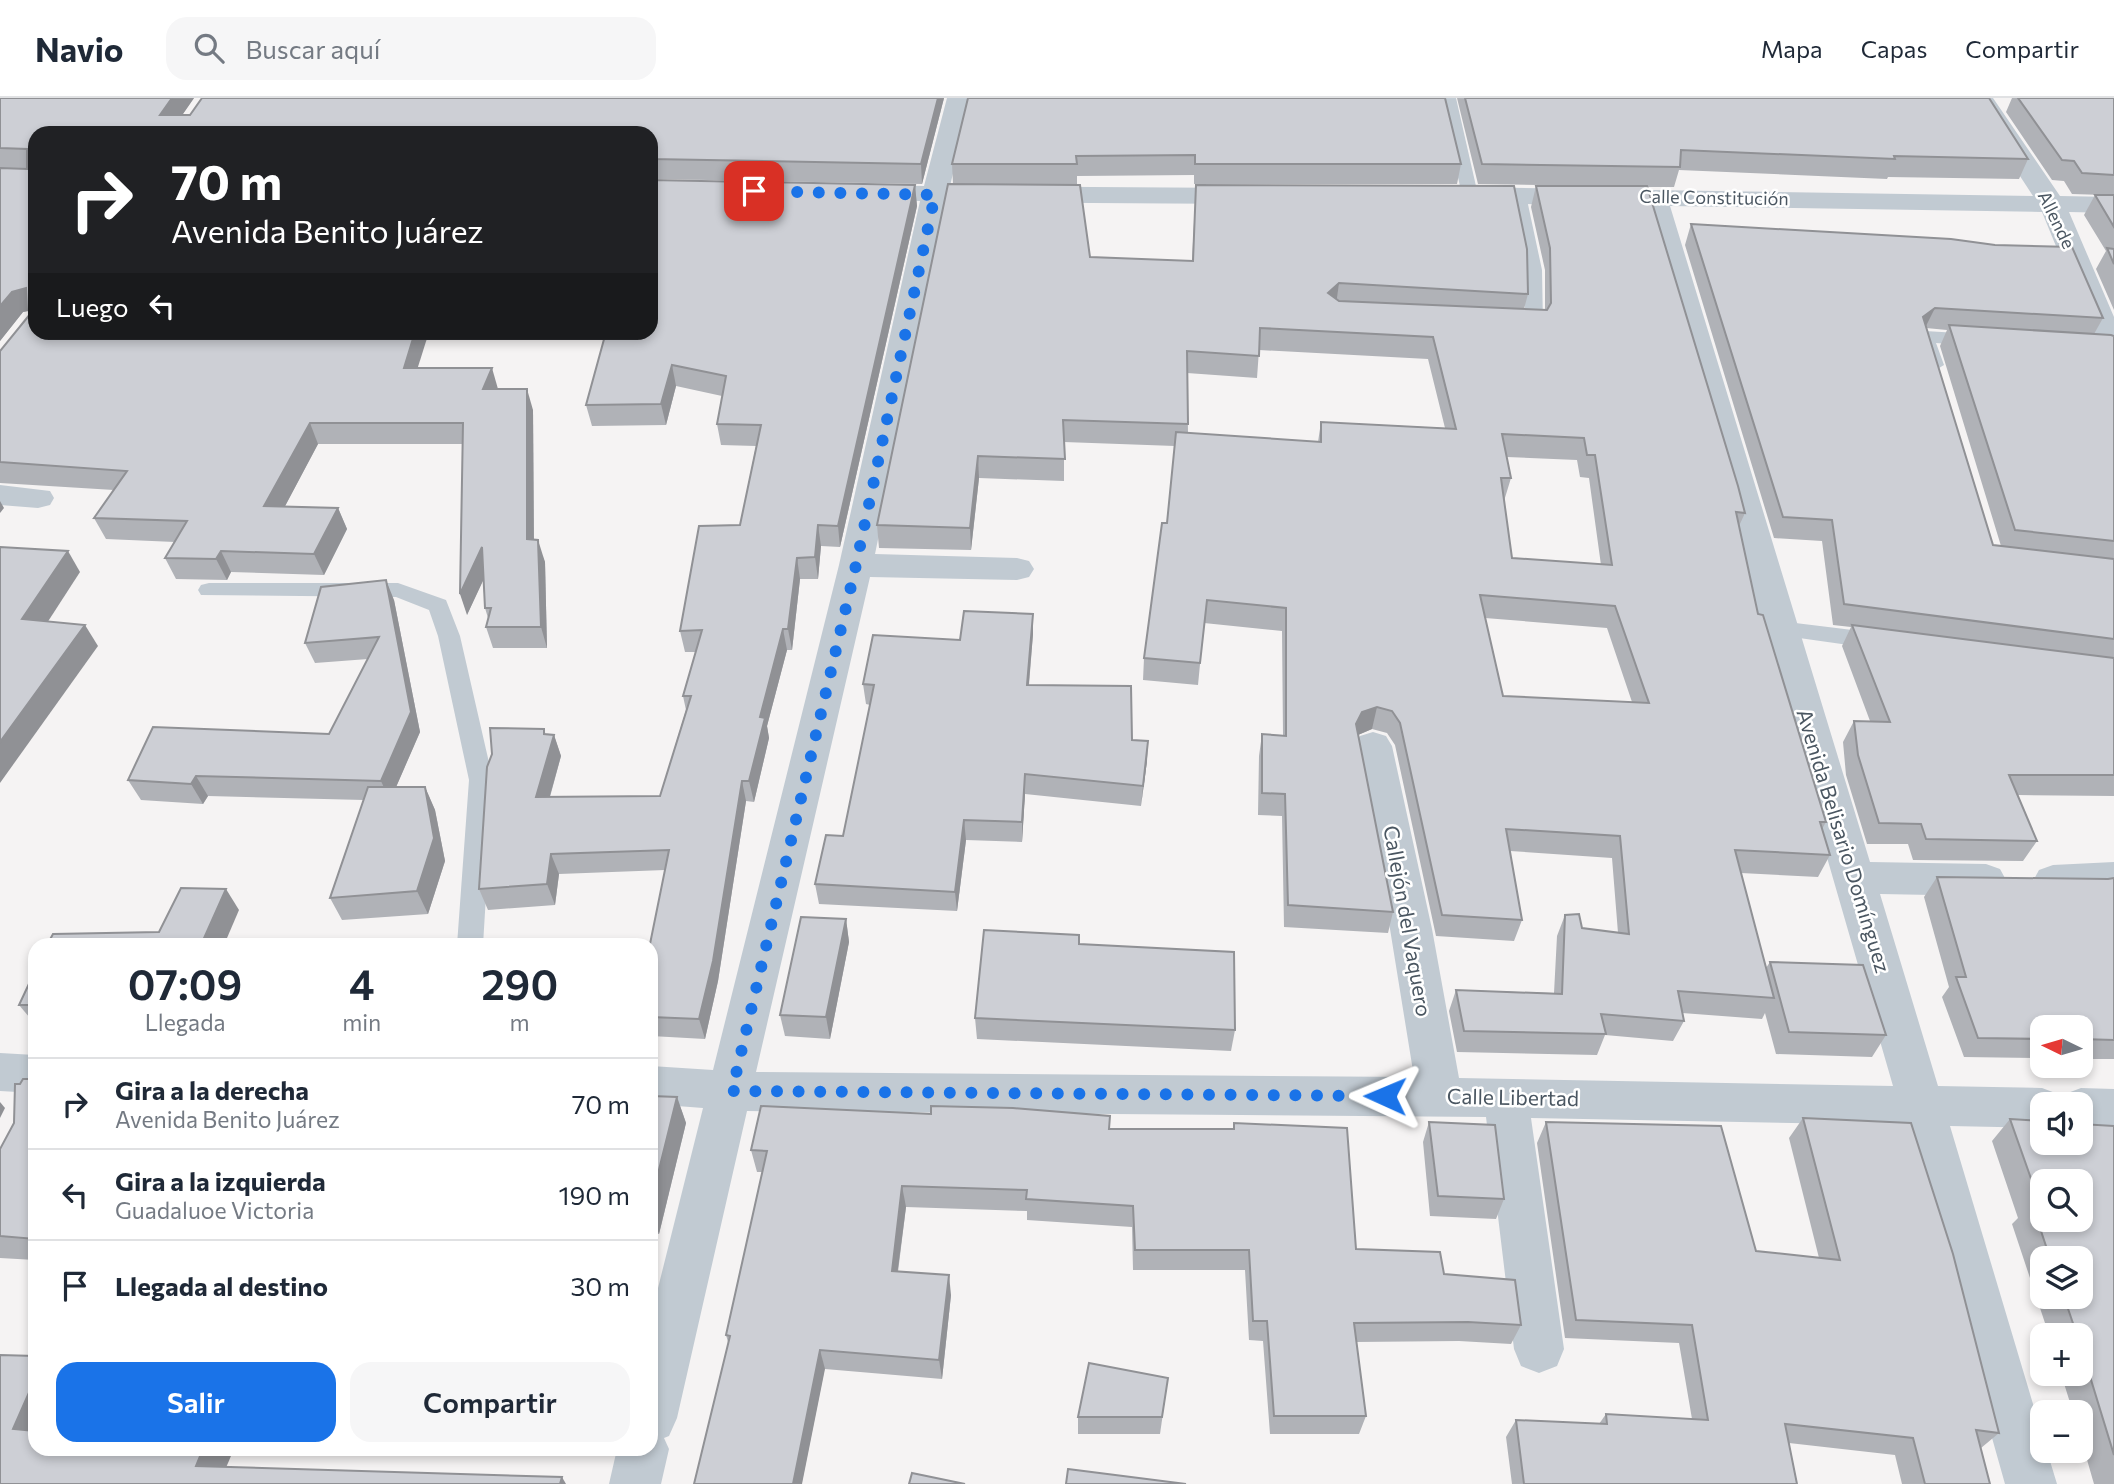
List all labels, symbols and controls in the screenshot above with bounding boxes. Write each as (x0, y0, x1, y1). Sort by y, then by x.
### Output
search box (166, 17, 656, 80)
text: Navio (35, 28, 124, 69)
icon: search (190, 29, 228, 67)
text: Buscar aquí (246, 33, 381, 64)
text: Mapa (1761, 34, 1823, 63)
text: Capas (1861, 34, 1927, 63)
text: Compartir (1965, 34, 2079, 63)
text: 70 m (171, 150, 282, 210)
icon: right (56, 154, 147, 245)
pin (724, 161, 784, 221)
icon: arrive (735, 172, 773, 210)
street label: Calle Constitución (1639, 185, 1789, 209)
street label: Allende (2034, 187, 2080, 252)
text: Avenida Benito Juárez (171, 210, 484, 250)
icon: left (143, 287, 181, 325)
text: Luego (56, 291, 129, 322)
street label: Avenida Belisario Domínguez (1792, 706, 1897, 975)
street label: Callejón del Vaquero (1379, 823, 1438, 1018)
text: 07:09 (128, 957, 242, 1009)
text: 4 (349, 957, 375, 1009)
text: 290 (481, 957, 558, 1009)
text: Llegada (145, 1008, 225, 1036)
text: min (342, 1008, 381, 1036)
text: m (510, 1008, 530, 1036)
north arrow (2030, 1015, 2093, 1078)
map controls (2030, 1015, 2093, 1463)
position arrow (1348, 1059, 1422, 1133)
text: Gira a la derecha (115, 1074, 309, 1105)
street label: Calle Libertad (1447, 1083, 1579, 1110)
icon: right (56, 1085, 94, 1123)
text: 70 m (572, 1088, 630, 1119)
button: sound (2030, 1092, 2093, 1155)
text: Avenida Benito Juárez (115, 1105, 340, 1133)
text: Gira a la izquierda (115, 1165, 326, 1196)
button: search (2030, 1169, 2093, 1232)
icon: left (56, 1176, 94, 1214)
text: 190 m (558, 1179, 630, 1210)
text: Guadaluoe Victoria (115, 1196, 314, 1224)
button: layers (2030, 1246, 2093, 1309)
icon: arrive (56, 1267, 94, 1305)
text: Llegada al destino (115, 1270, 328, 1301)
text: 30 m (571, 1270, 630, 1301)
button: + (2030, 1323, 2093, 1386)
button: Salir (56, 1362, 336, 1442)
button: Compartir (350, 1362, 630, 1442)
button: − (2030, 1400, 2093, 1463)

